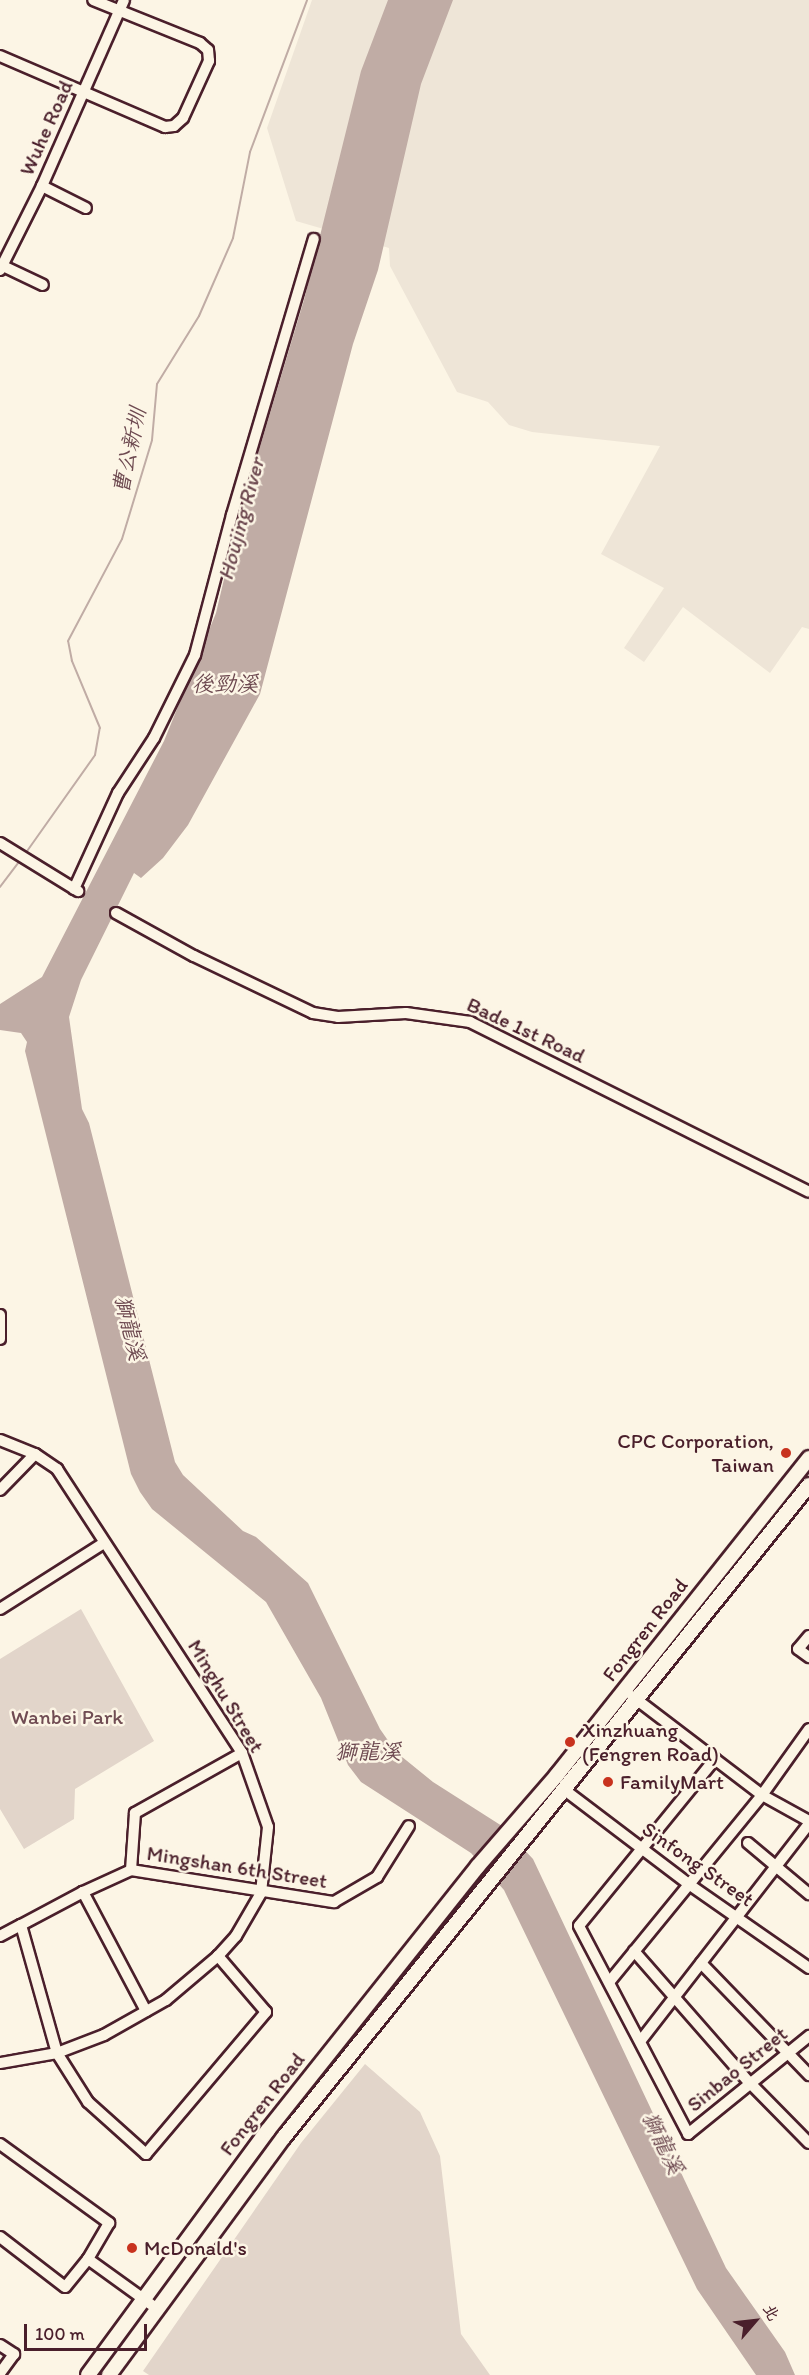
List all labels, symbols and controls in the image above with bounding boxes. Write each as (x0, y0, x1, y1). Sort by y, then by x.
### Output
street label: Wuhe Road (14, 77, 78, 179)
water label: 曹公新圳 (107, 405, 151, 497)
water label: Houjing River (212, 455, 270, 583)
water label: 後勁溪 (192, 671, 258, 697)
street label: Bade 1st Road (463, 992, 589, 1068)
water label: 獅龍溪 (109, 1293, 151, 1363)
place label: CPC Corporation, Taiwan (617, 1428, 774, 1478)
marker: CPC Corporation, Taiwan (779, 1446, 793, 1460)
street label: Fongren Road (597, 1574, 693, 1686)
street label: Minghu Street (182, 1635, 270, 1757)
park label: Wanbei Park (11, 1704, 123, 1730)
place label: Xinzhuang (Fengren Road) (582, 1717, 718, 1767)
marker: Xinzhuang (Fengren Road) (563, 1735, 577, 1749)
water label: 獅龍溪 (335, 1739, 401, 1765)
place label: FamilyMart (620, 1769, 724, 1795)
marker: FamilyMart (601, 1775, 615, 1789)
street label: Sinfong Street (637, 1816, 759, 1912)
street label: Mingshan 6th Street (145, 1840, 329, 1894)
street label: Sinbao Street (682, 2021, 792, 2117)
street label: Fongren Road (214, 2048, 310, 2160)
water label: 獅龍溪 (637, 2108, 689, 2178)
place label: McDonald's (144, 2235, 247, 2261)
marker: McDonald's (125, 2241, 139, 2255)
north arrow (725, 2291, 785, 2351)
text: 北 (759, 2301, 783, 2324)
scale bar (27, 2312, 150, 2350)
text: 100 m (35, 2323, 85, 2345)

